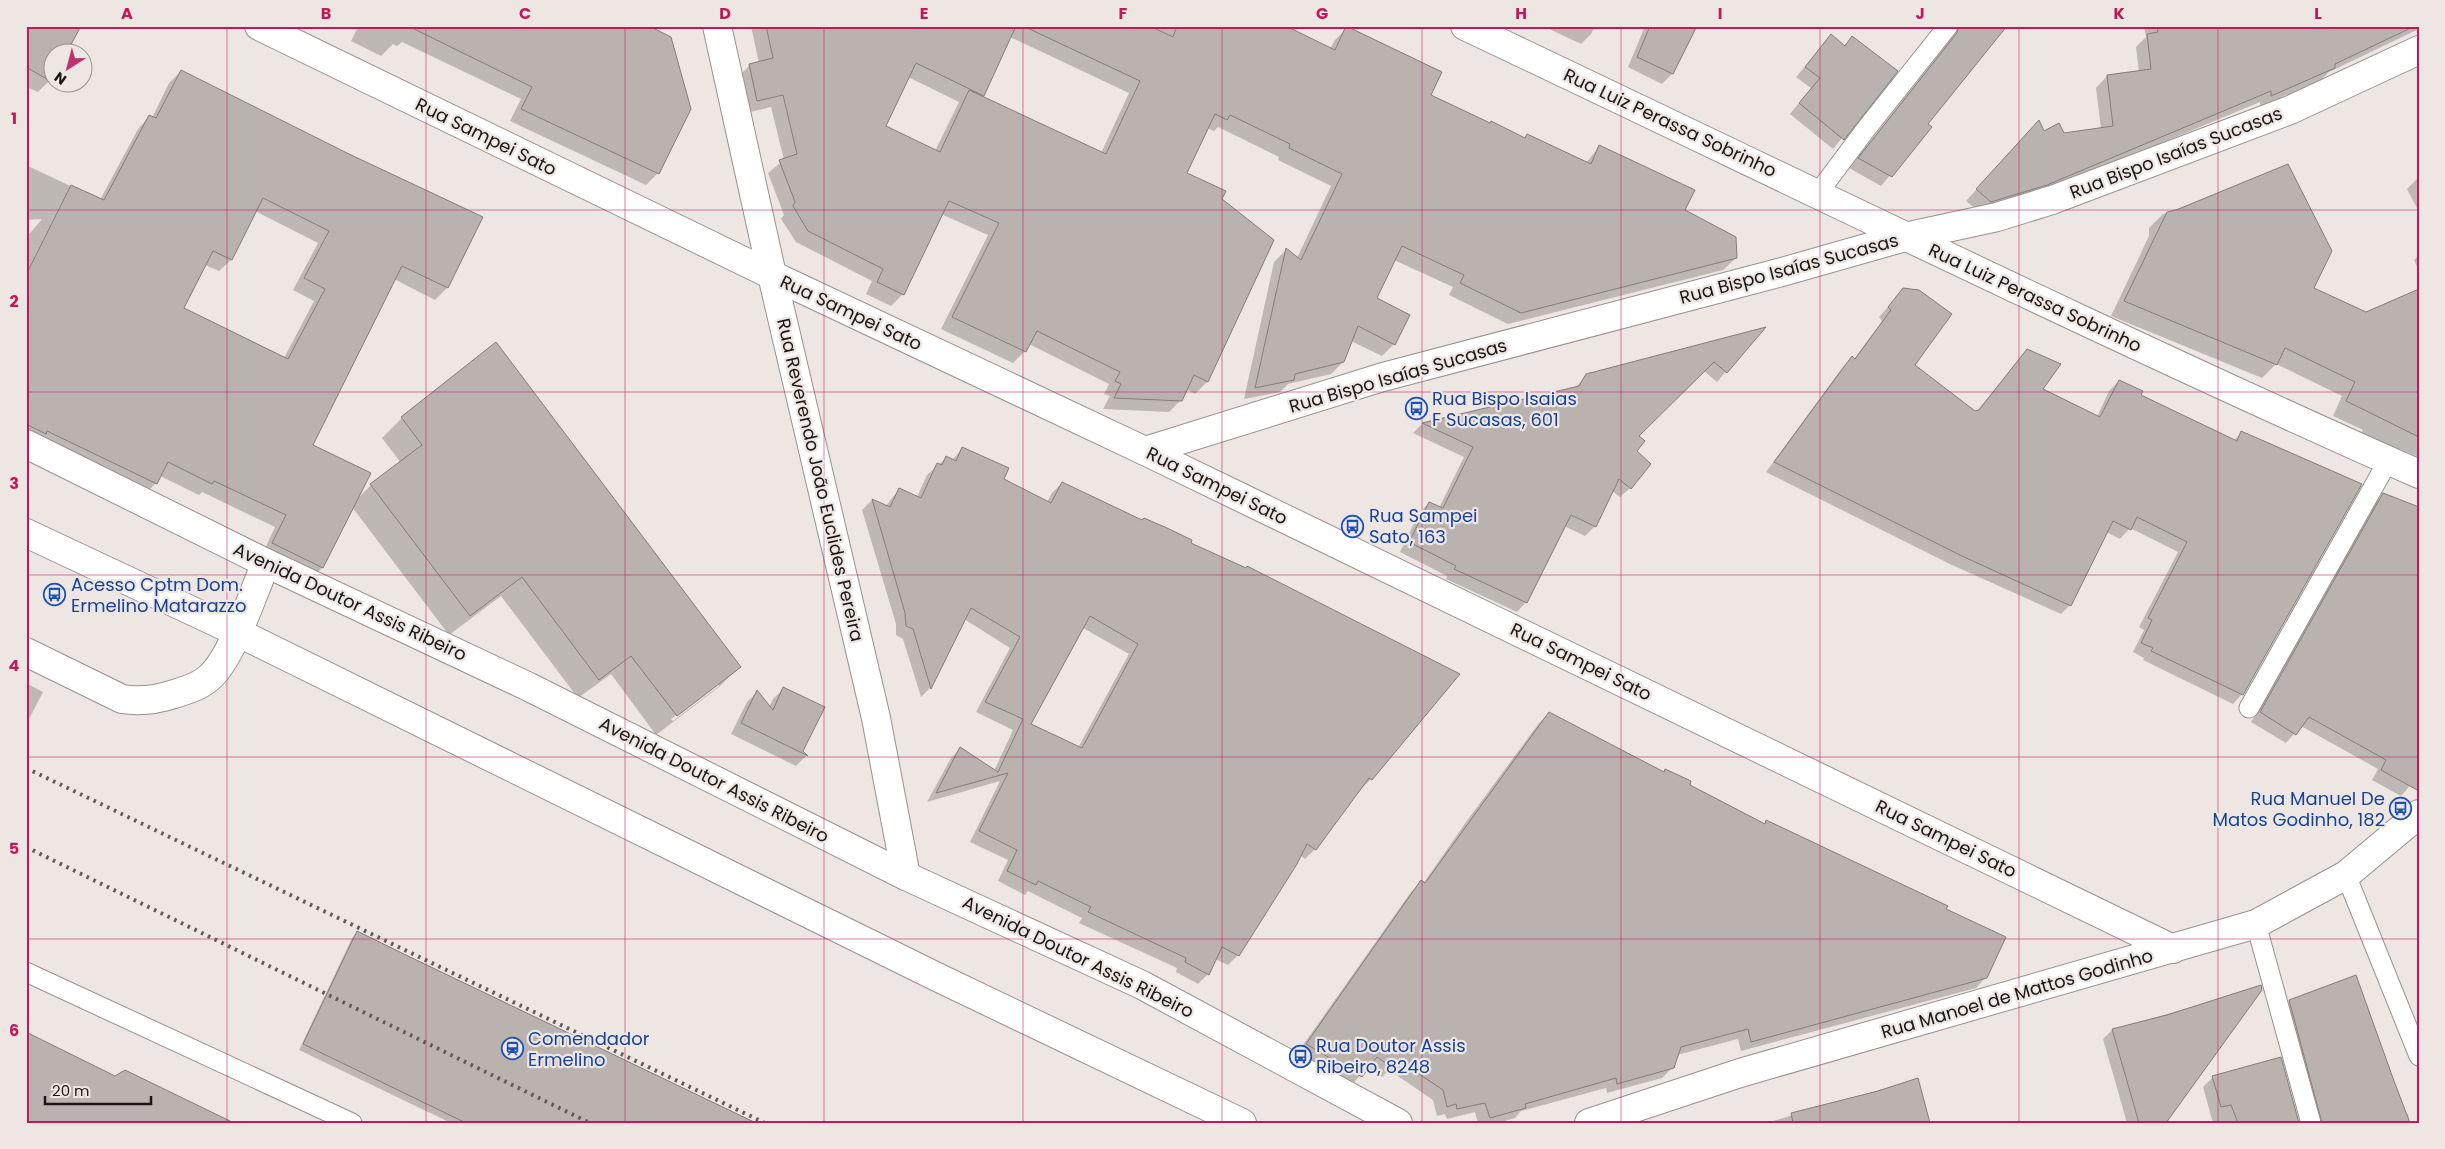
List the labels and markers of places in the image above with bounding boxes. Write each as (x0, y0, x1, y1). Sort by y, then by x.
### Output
place label: Rua Bispo Isaias F Sucasas, 601 (1432, 386, 1577, 432)
bus stop icon: Rua Bispo Isaias F Sucasas, 601 (1404, 397, 1428, 421)
place label: Rua Sampei Sato, 163 (1369, 503, 1477, 549)
bus stop icon: Rua Sampei Sato, 163 (1341, 514, 1365, 538)
place label: Acesso Cptm Dom. Ermelino Matarazzo (71, 572, 247, 618)
bus stop icon: Acesso Cptm Dom. Ermelino Matarazzo (43, 583, 67, 607)
place label: Rua Manuel De Matos Godinho, 182 (2213, 786, 2385, 832)
bus stop icon: Rua Manuel De Matos Godinho, 182 (2389, 797, 2413, 821)
place label: Comendador Ermelino (528, 1026, 650, 1072)
place label: Rua Doutor Assis Ribeiro, 8248 (1316, 1033, 1466, 1079)
station icon: Comendador Ermelino (500, 1037, 524, 1061)
bus stop icon: Rua Doutor Assis Ribeiro, 8248 (1288, 1044, 1312, 1068)

